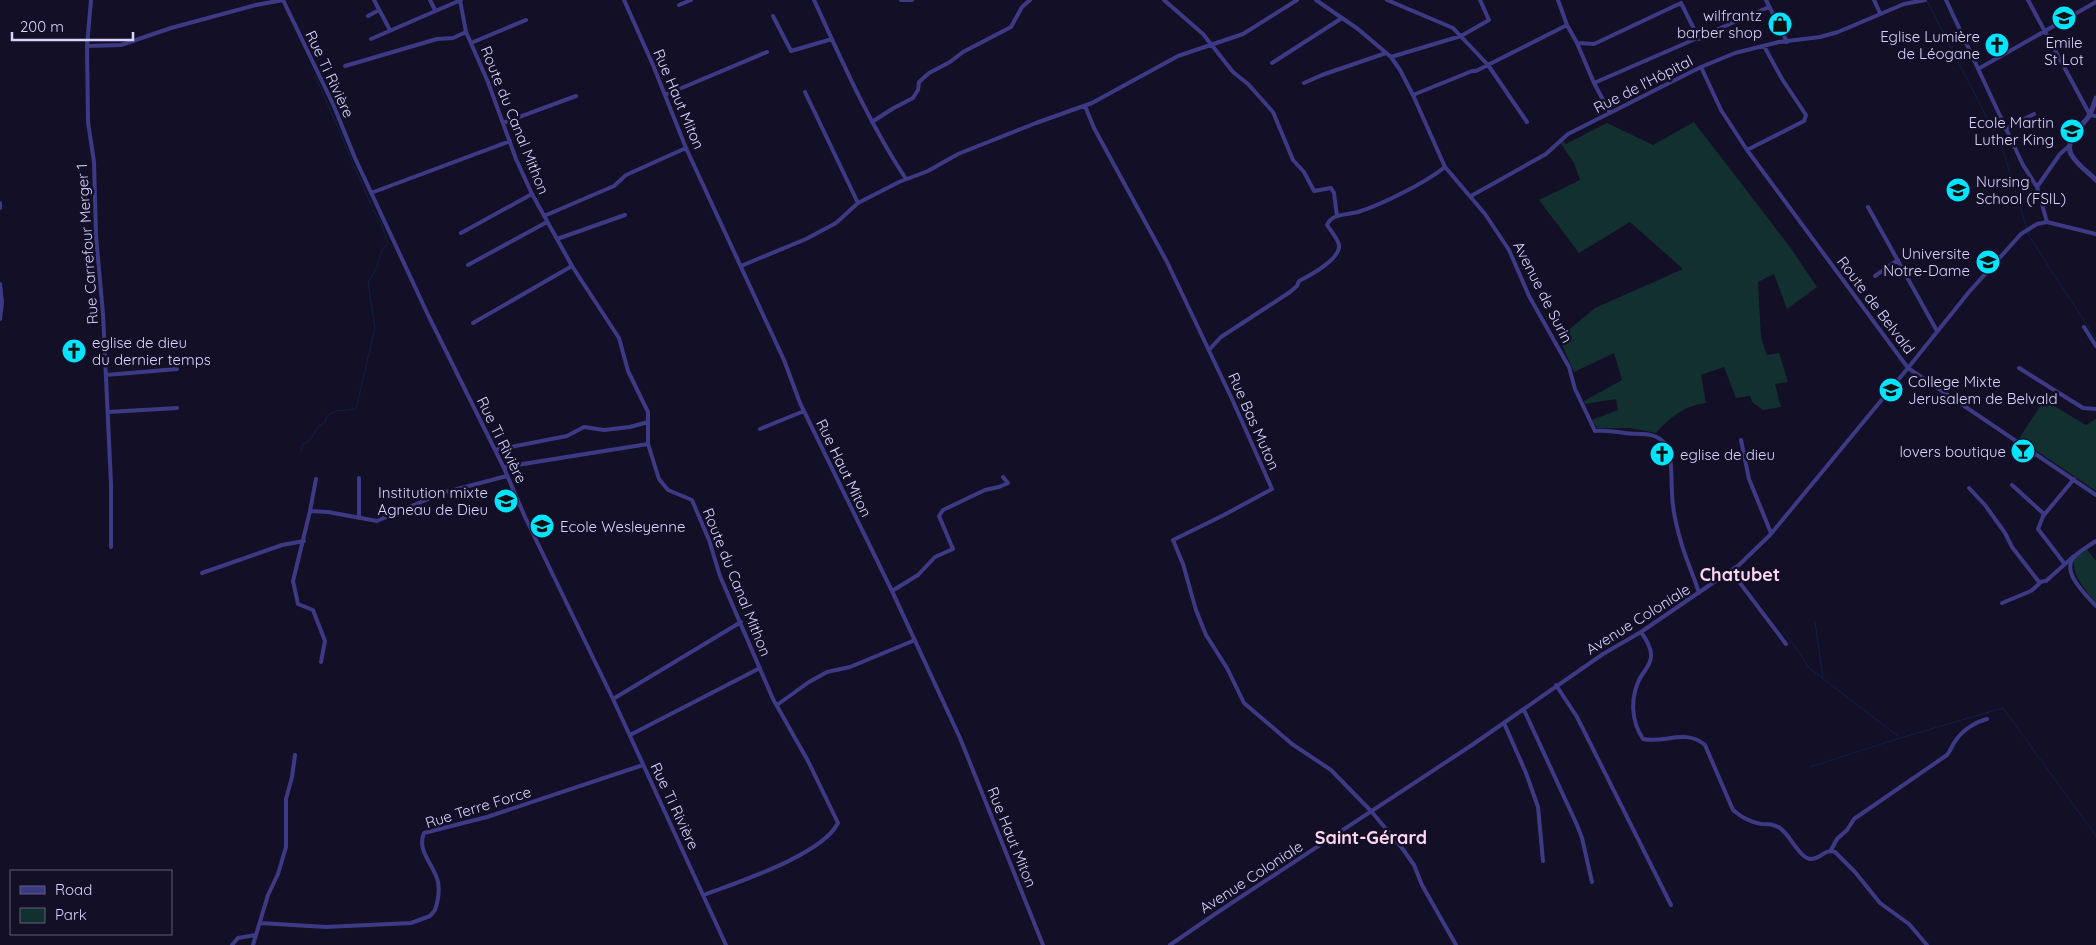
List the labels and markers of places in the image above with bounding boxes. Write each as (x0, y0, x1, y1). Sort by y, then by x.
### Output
school or university icon: Emile St Lot (2051, 5, 2077, 31)
place label: wilfrantz barber shop (1677, 6, 1762, 42)
shop icon: wilfrantz barber shop (1767, 11, 1793, 37)
place label: Eglise Lumière de Léogane (1880, 27, 1980, 63)
church icon: Eglise Lumière de Léogane (1984, 32, 2010, 58)
place label: Emile St Lot (2044, 33, 2084, 69)
place label: Ecole Martin Luther King (1969, 113, 2054, 149)
school or university icon: Ecole Martin Luther King (2059, 118, 2085, 144)
place label: Nursing School (FSIL) (1976, 172, 2066, 208)
school or university icon: Nursing School (FSIL) (1945, 177, 1971, 203)
place label: Universite Notre-Dame (1883, 244, 1970, 280)
school or university icon: Universite Notre-Dame (1975, 249, 2001, 275)
place label: eglise de dieu du dernier temps (92, 333, 211, 369)
church icon: eglise de dieu du dernier temps (61, 338, 87, 364)
place label: College Mixte Jerusalem de Belvald (1908, 372, 2058, 408)
school or university icon: College Mixte Jerusalem de Belvald (1878, 377, 1904, 403)
bar icon: lovers boutique (2010, 438, 2036, 464)
church icon: eglise de dieu (1649, 441, 1675, 467)
place label: lovers boutique (1899, 442, 2006, 461)
place label: eglise de dieu (1680, 445, 1775, 464)
place label: Institution mixte Agneau de Dieu (377, 483, 488, 519)
school or university icon: Institution mixte Agneau de Dieu (493, 488, 519, 514)
school or university icon: Ecole Wesleyenne (529, 513, 555, 539)
place label: Ecole Wesleyenne (560, 517, 685, 536)

